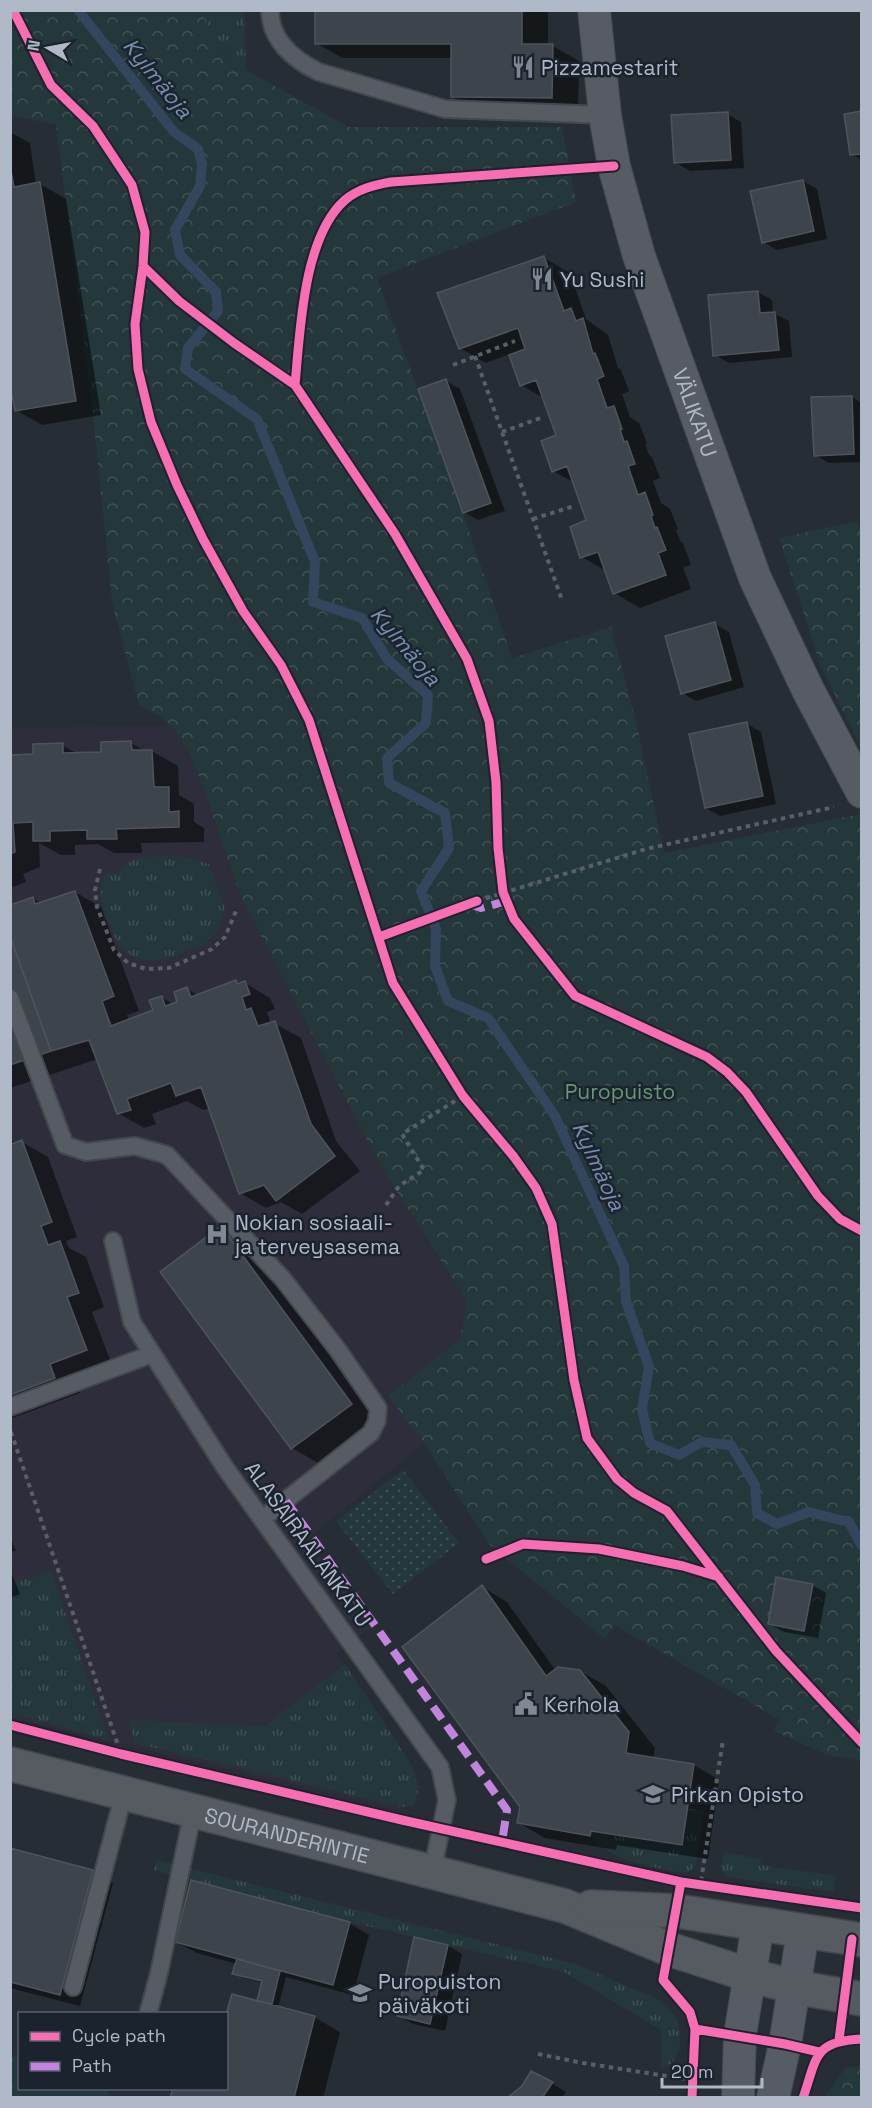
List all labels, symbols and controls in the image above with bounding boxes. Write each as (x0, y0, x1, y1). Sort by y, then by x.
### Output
north arrow (18, 18, 78, 78)
water label: Kylmäoja (117, 32, 199, 124)
text: N (22, 38, 45, 53)
restaurant icon: Pizzamestarit (510, 54, 536, 80)
place label: Pizzamestarit (541, 54, 678, 81)
restaurant icon: Yu Sushi (529, 266, 555, 292)
place label: Yu Sushi (560, 266, 644, 293)
street label: VÄLIKATU (667, 364, 724, 461)
water label: Kylmäoja (365, 601, 447, 692)
park label: Puropuisto (565, 1078, 675, 1105)
water label: Kylmäoja (566, 1117, 632, 1215)
place label: Nokian sosiaali- ja terveysasema (234, 1209, 400, 1260)
hospital icon: Nokian sosiaali- ja terveysasema (204, 1221, 230, 1247)
street label: ALASAIRAALANKATU (239, 1456, 377, 1632)
public building icon: Kerhola (513, 1691, 539, 1717)
place label: Kerhola (544, 1691, 620, 1718)
school or university icon: Pirkan Opisto (640, 1781, 666, 1807)
place label: Pirkan Opisto (671, 1781, 804, 1808)
street label: SOURANDERINTIE (202, 1801, 372, 1869)
place label: Puropuiston päiväkoti (378, 1968, 501, 2019)
school or university icon: Puropuiston päiväkoti (347, 1980, 373, 2006)
legend (18, 2012, 228, 2090)
text: Cycle path (72, 2024, 166, 2047)
scale bar (662, 2051, 762, 2089)
text: Path (72, 2054, 112, 2077)
text: 20 m (671, 2060, 714, 2083)

